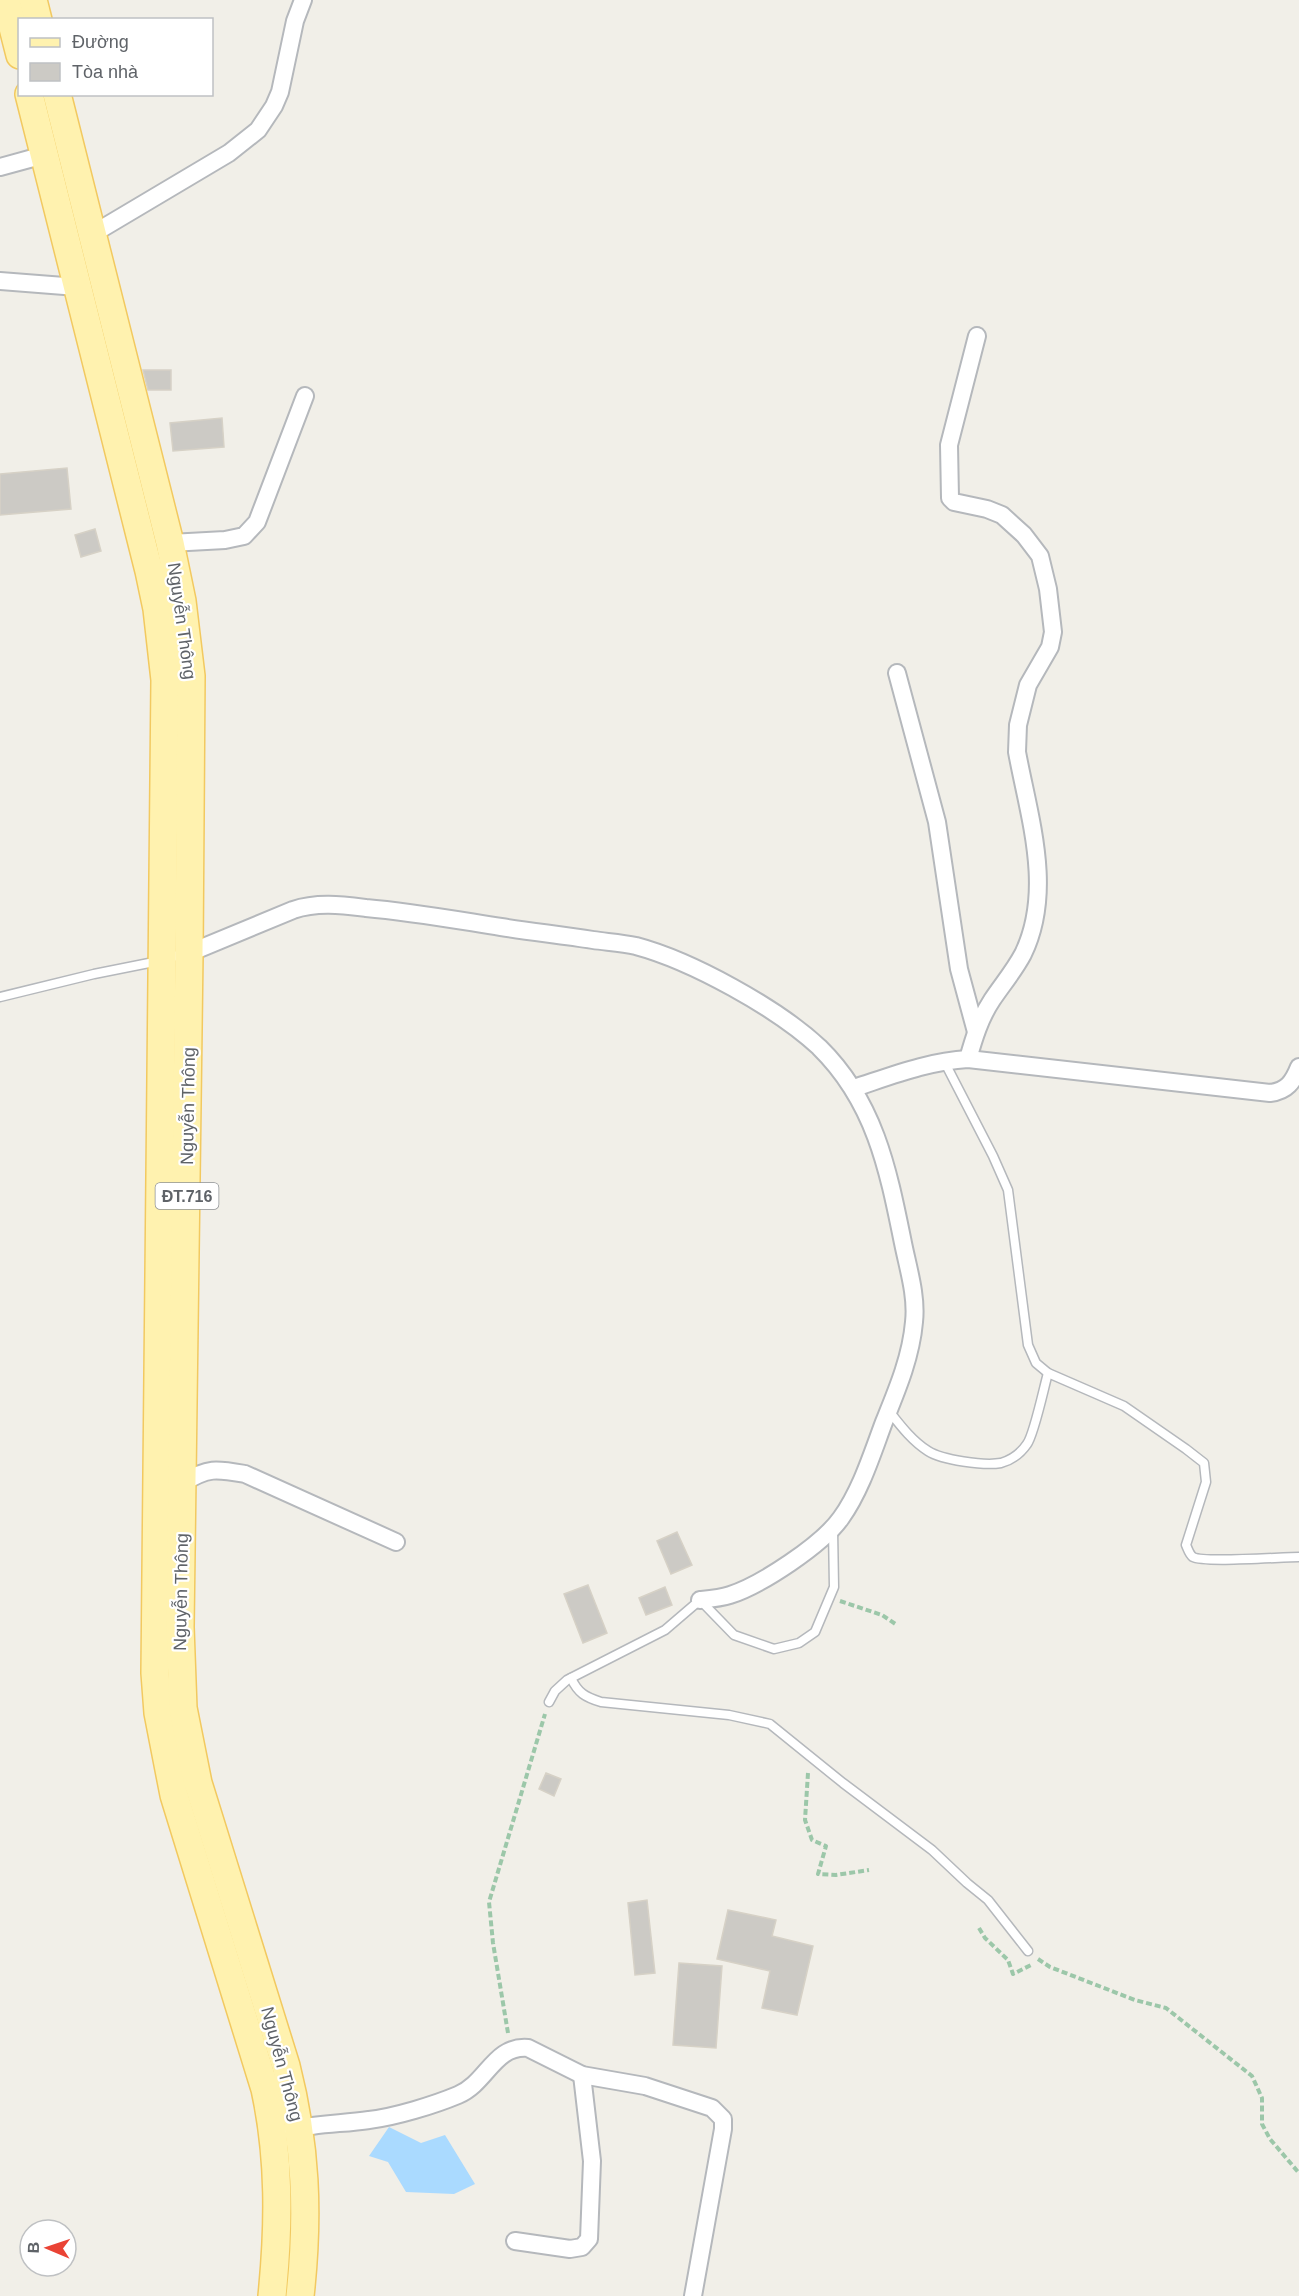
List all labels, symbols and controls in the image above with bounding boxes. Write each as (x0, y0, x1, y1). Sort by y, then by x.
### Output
legend (18, 18, 213, 96)
text: Đường (72, 32, 129, 52)
text: Tòa nhà (72, 62, 139, 82)
street label: Nguyễn Thông (164, 561, 201, 681)
street label: Nguyễn Thông (176, 1047, 199, 1165)
road number: ĐT.716 (156, 1183, 219, 1209)
street label: Nguyễn Thông (169, 1533, 192, 1651)
street label: Nguyễn Thông (257, 2004, 308, 2123)
north arrow (18, 2218, 78, 2278)
text: B (25, 2241, 42, 2254)

